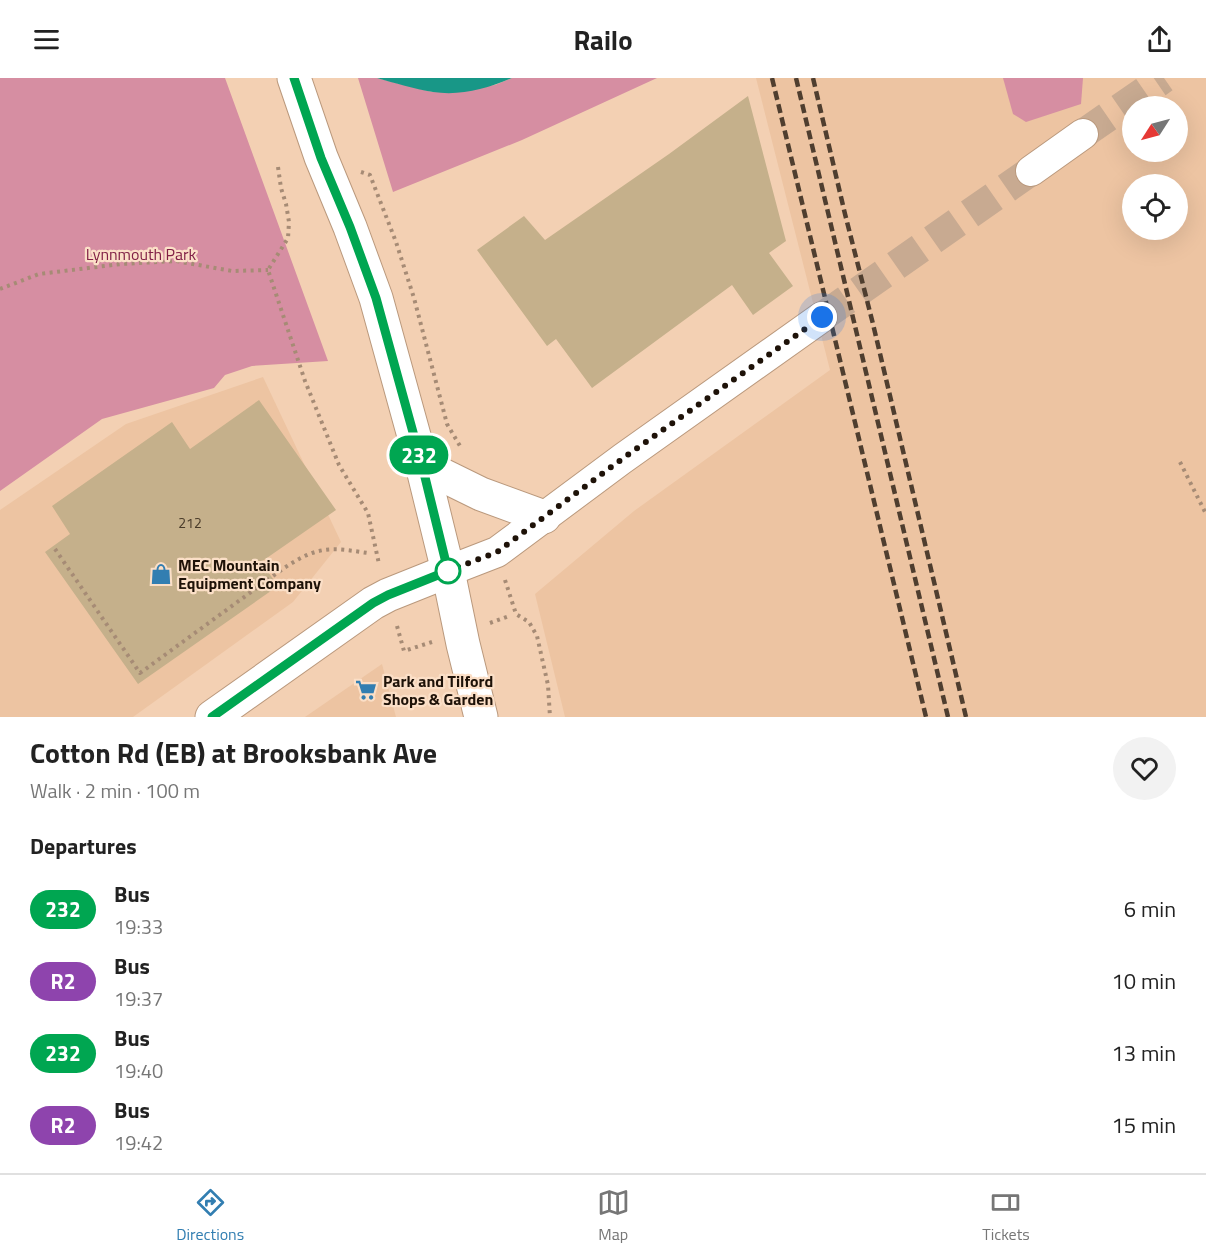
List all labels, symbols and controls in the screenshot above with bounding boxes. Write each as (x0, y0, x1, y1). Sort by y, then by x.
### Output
text: Railo (573, 19, 633, 60)
icon: menu (30, 23, 63, 56)
icon: share (1143, 23, 1176, 56)
north arrow (1122, 96, 1188, 162)
map controls (1122, 96, 1188, 240)
button: locate (1122, 174, 1188, 240)
park label: Lynnmouth Park (86, 242, 197, 266)
your location (807, 302, 837, 332)
line badge: 232 (384, 436, 454, 475)
text: 232 (401, 439, 437, 471)
house number: 212 (178, 512, 202, 533)
place label: MEC Mountain Equipment Company (178, 553, 321, 595)
unlabelled marker (435, 558, 461, 584)
shop icon: MEC Mountain Equipment Company (149, 562, 173, 586)
place label: Park and Tilford Shops & Garden (383, 669, 493, 711)
supermarket icon: Park and Tilford Shops & Garden (354, 678, 378, 702)
text: Cotton Rd (EB) at Brooksbank Ave (30, 731, 437, 774)
button: heart (1113, 737, 1176, 800)
text: Walk · 2 min · 100 m (30, 775, 200, 806)
text: Departures (30, 829, 137, 863)
text: Bus (114, 877, 150, 911)
text: 6 min (1124, 892, 1176, 926)
text: 232 (45, 893, 81, 925)
text: 19:33 (114, 911, 163, 942)
text: Bus (114, 949, 150, 983)
text: 10 min (1111, 964, 1176, 998)
text: R2 (51, 965, 75, 997)
text: 19:37 (114, 983, 163, 1014)
text: Bus (114, 1021, 150, 1055)
text: 13 min (1111, 1036, 1176, 1070)
text: 232 (45, 1037, 81, 1069)
text: 19:40 (114, 1055, 163, 1086)
text: Bus (114, 1093, 150, 1127)
text: 15 min (1111, 1108, 1176, 1142)
text: R2 (51, 1109, 75, 1141)
text: 19:42 (114, 1127, 163, 1158)
tab: Directions (176, 1186, 244, 1246)
tab: Map (597, 1186, 630, 1246)
tab: Tickets (982, 1186, 1030, 1246)

